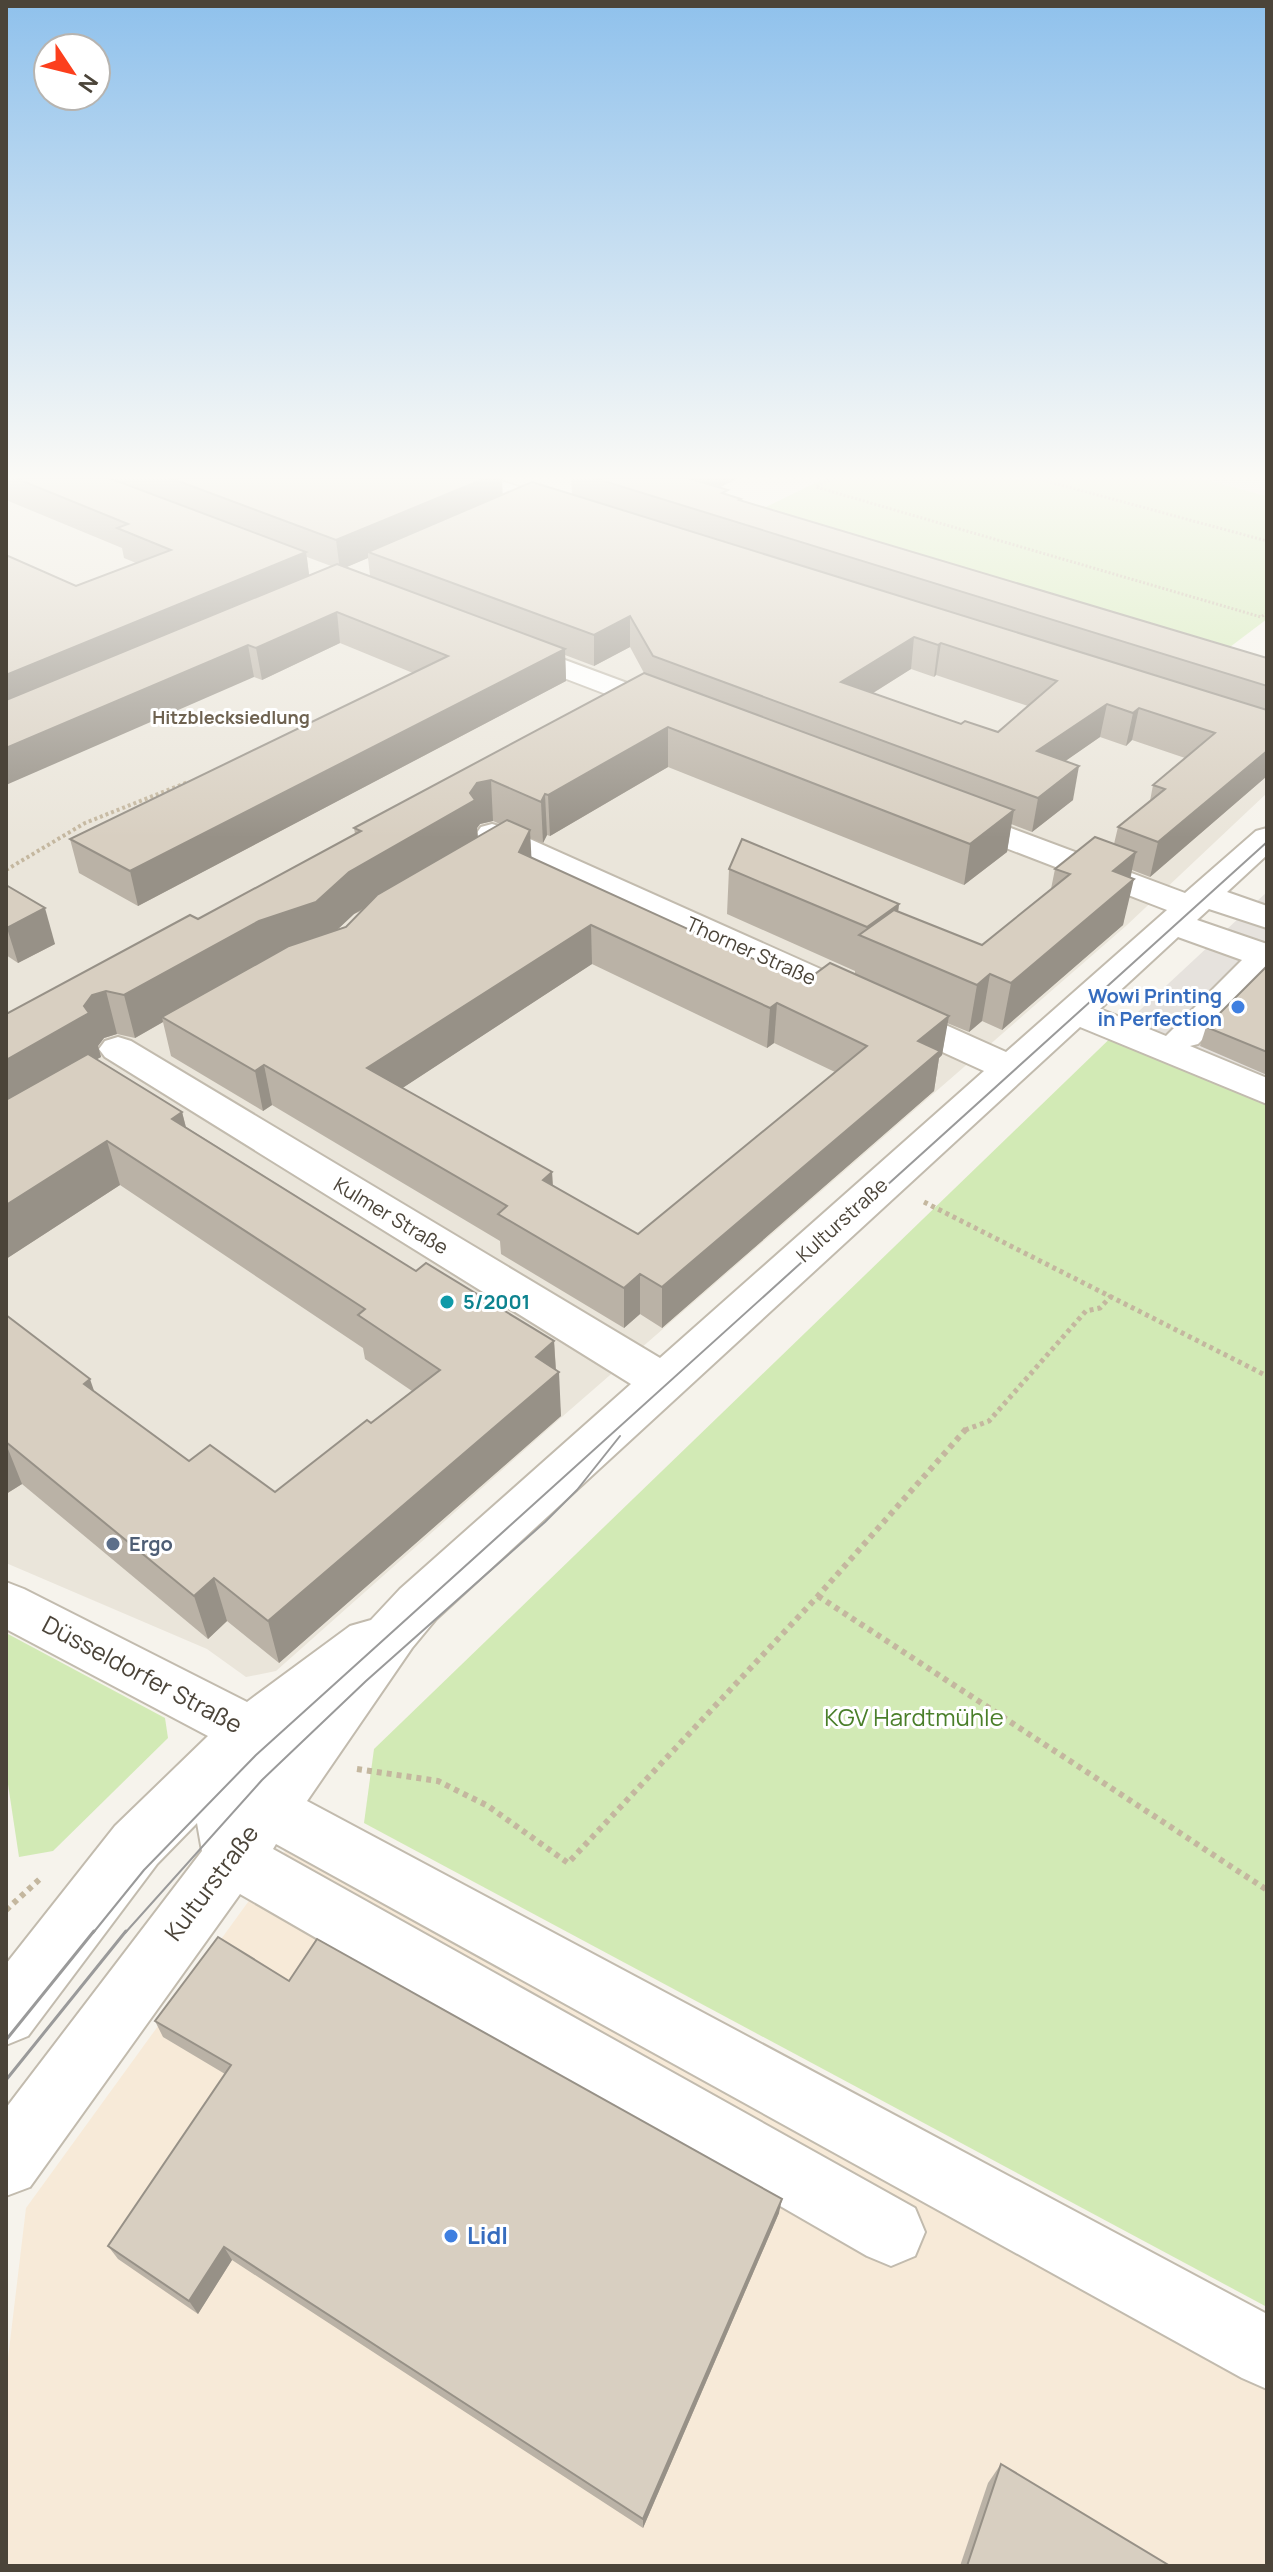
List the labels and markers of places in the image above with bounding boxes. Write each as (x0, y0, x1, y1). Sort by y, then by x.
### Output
place label: Wowi Printing in Perfection (1088, 982, 1222, 1032)
marker: Wowi Printing in Perfection (1229, 998, 1247, 1016)
place label: 5/2001 (463, 1288, 530, 1315)
marker: 5/2001 (438, 1293, 456, 1311)
place label: Ergo (129, 1530, 173, 1557)
marker: Ergo (104, 1535, 122, 1553)
place label: Lidl (467, 2218, 508, 2251)
marker: Lidl (442, 2227, 460, 2245)

